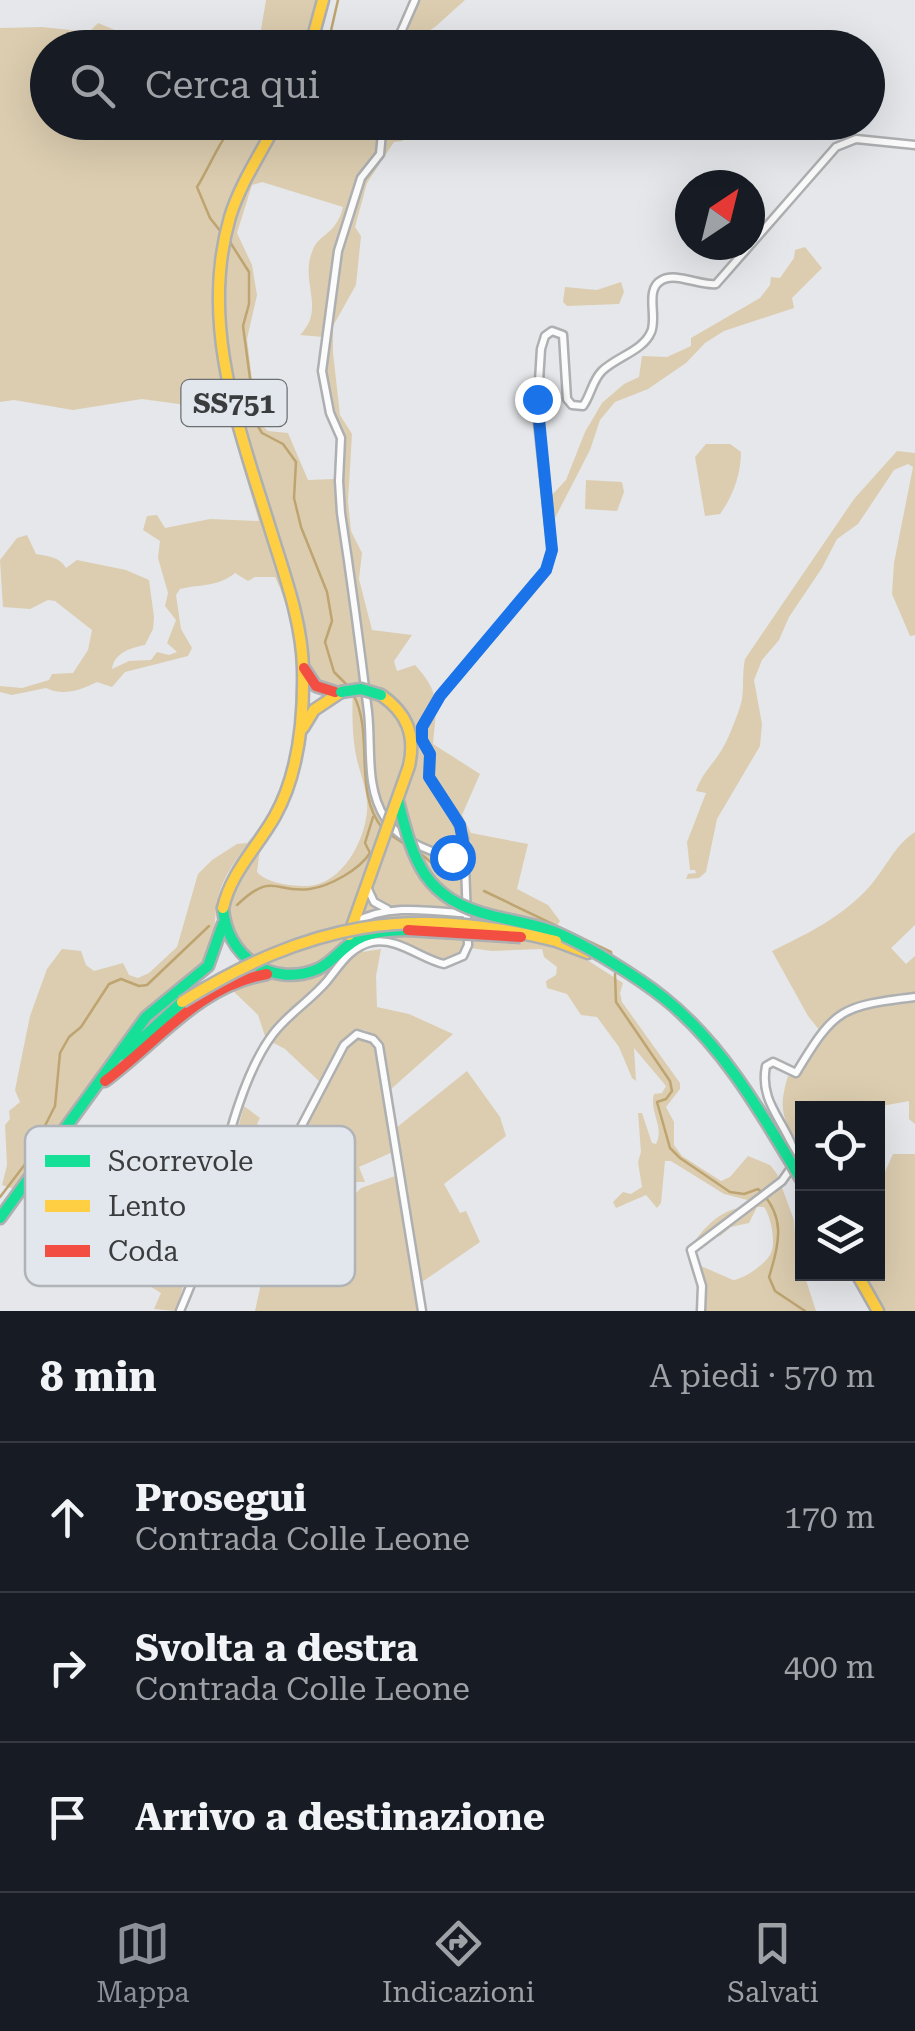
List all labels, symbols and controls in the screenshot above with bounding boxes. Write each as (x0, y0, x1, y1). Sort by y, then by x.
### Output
search box (30, 30, 885, 140)
icon: search (65, 58, 120, 113)
text: Cerca qui (145, 63, 320, 107)
north arrow (675, 170, 765, 260)
route end (515, 377, 561, 423)
road number: SS751 (182, 380, 286, 426)
route start (430, 835, 476, 881)
map controls (795, 1101, 885, 1281)
button: locate (795, 1101, 885, 1191)
legend (25, 1126, 355, 1286)
text: Scorrevole (108, 1145, 253, 1178)
text: Lento (108, 1190, 186, 1223)
button: layers (795, 1191, 885, 1281)
text: Coda (108, 1235, 179, 1268)
text: 8 min (40, 1352, 157, 1401)
text: A piedi · 570 m (650, 1357, 875, 1395)
text: Prosegui (135, 1476, 306, 1520)
icon: ahead (40, 1490, 95, 1545)
text: 170 m (784, 1498, 875, 1536)
text: Contrada Colle Leone (135, 1520, 470, 1558)
text: Svolta a destra (135, 1626, 418, 1670)
icon: right (40, 1640, 95, 1695)
text: 400 m (784, 1648, 875, 1686)
text: Contrada Colle Leone (135, 1670, 470, 1708)
icon: arrive (40, 1790, 95, 1845)
text: Arrivo a destinazione (135, 1795, 545, 1839)
tab: Mappa (96, 1916, 189, 2009)
tab: Indicazioni (382, 1916, 535, 2009)
tab: Salvati (727, 1916, 819, 2009)

